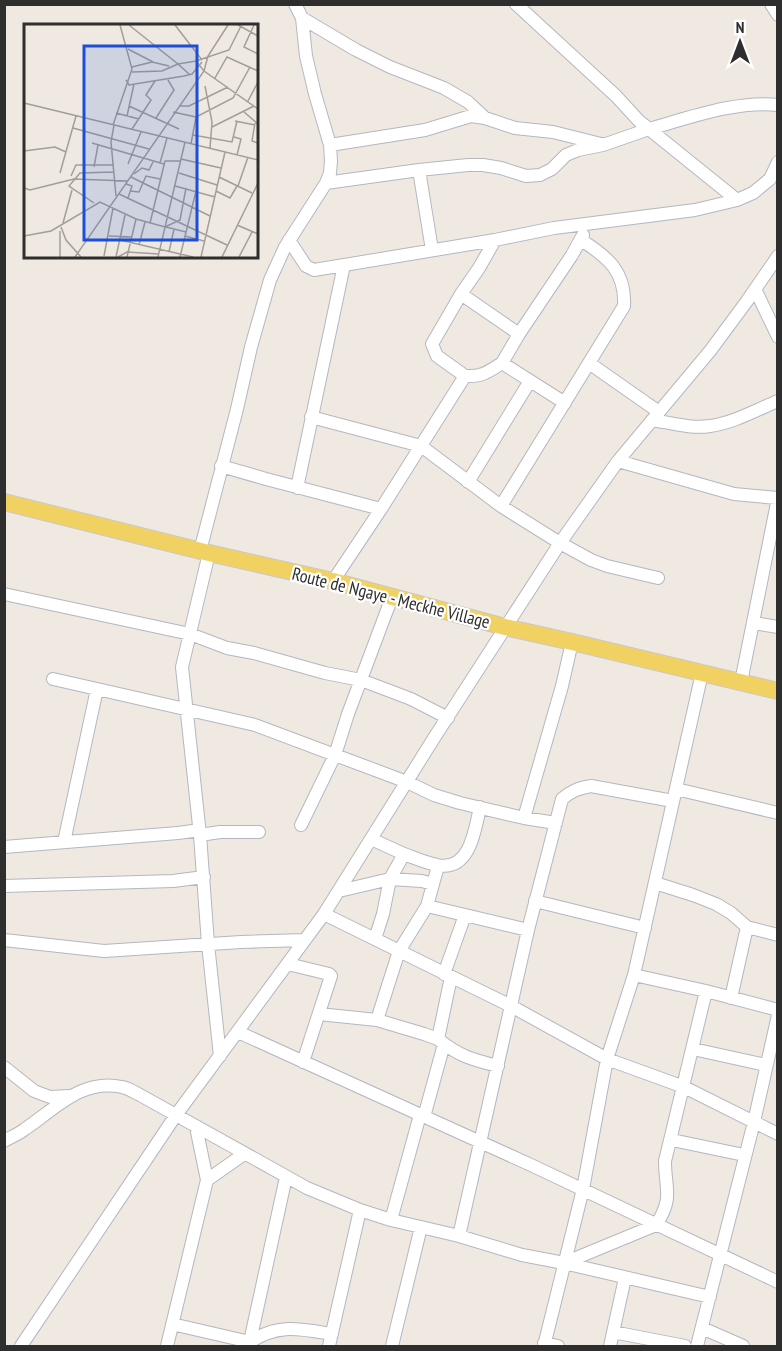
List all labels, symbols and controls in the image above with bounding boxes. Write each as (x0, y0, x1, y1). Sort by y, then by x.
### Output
north arrow (710, 12, 770, 72)
text: N (736, 17, 744, 37)
inset map (24, 24, 258, 258)
street label: Route de Ngaye - Meckhe Village (290, 562, 492, 633)

